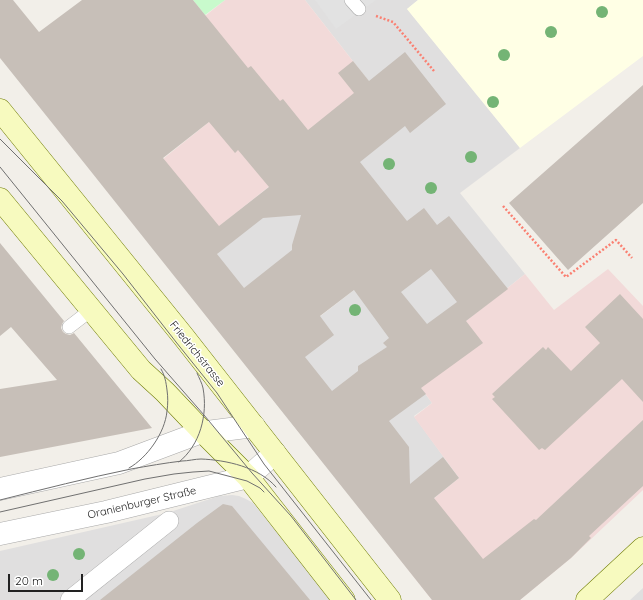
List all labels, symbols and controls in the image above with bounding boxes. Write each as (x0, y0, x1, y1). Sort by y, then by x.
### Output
street label: Friedrichstrasse (167, 319, 227, 389)
street label: Oranienburger Straße (86, 484, 198, 522)
scale bar (10, 566, 85, 592)
text: 20 m (15, 573, 43, 588)

